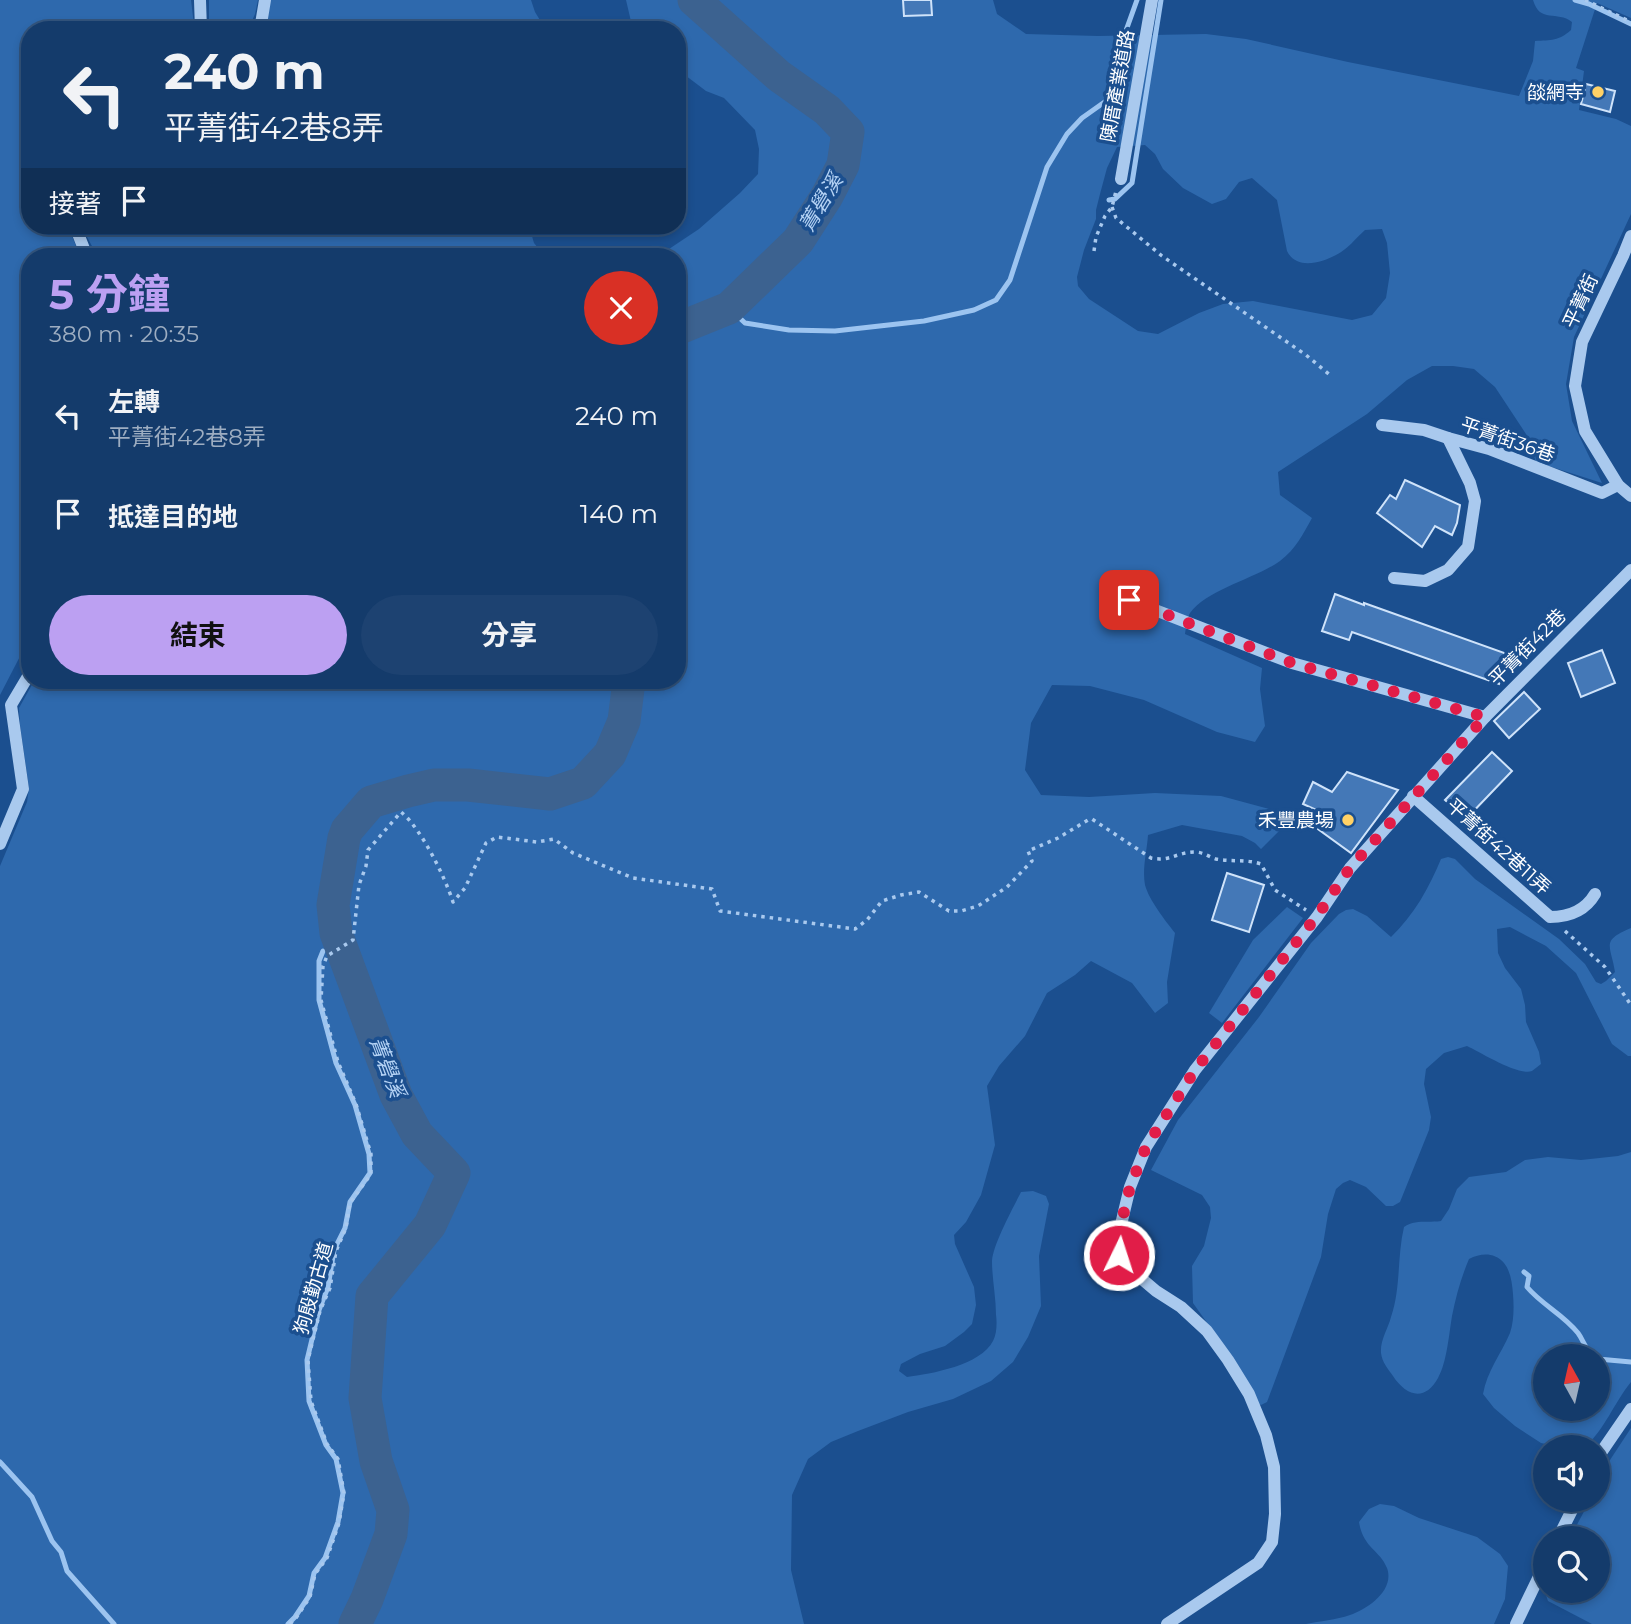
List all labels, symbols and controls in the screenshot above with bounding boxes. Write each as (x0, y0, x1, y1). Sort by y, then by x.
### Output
street label: 陳厝產業道路 (1096, 28, 1139, 144)
text: 240 m (164, 42, 325, 101)
icon: left (49, 49, 140, 140)
place label: 燄網寺 (1527, 81, 1584, 104)
marker: 燄網寺 (1590, 84, 1606, 100)
text: 平菁街42巷8弄 (164, 108, 384, 147)
water label: 菁礐溪 (794, 167, 849, 236)
icon: arrive (115, 182, 153, 220)
text: 接著 (49, 188, 101, 220)
text: 5 分鐘 (49, 268, 170, 320)
button: close (584, 271, 658, 345)
street label: 平菁街 (1558, 271, 1603, 332)
text: 380 m · 20:35 (49, 320, 199, 348)
text: 左轉 (108, 386, 160, 418)
icon: left (49, 397, 87, 435)
text: 240 m (575, 400, 658, 432)
street label: 平菁街36巷 (1458, 413, 1558, 466)
text: 平菁街42巷8弄 (108, 423, 266, 451)
icon: arrive (49, 495, 87, 533)
text: 140 m (580, 498, 658, 530)
text: 抵達目的地 (108, 501, 238, 533)
pin (1099, 570, 1159, 630)
icon: arrive (1110, 581, 1148, 619)
button: 結束 (49, 595, 347, 675)
button: 分享 (361, 595, 658, 675)
street label: 平菁街42巷 (1484, 604, 1571, 691)
street label: 平菁街42巷11弄 (1442, 794, 1555, 899)
place label: 禾豐農場 (1258, 809, 1334, 832)
marker: 禾豐農場 (1340, 812, 1356, 828)
water label: 菁礐溪 (365, 1033, 412, 1104)
position arrow (1082, 1218, 1156, 1292)
street label: 狗殷勤古道 (289, 1239, 338, 1337)
north arrow (1533, 1344, 1610, 1421)
map controls (1533, 1344, 1610, 1603)
button: sound (1533, 1435, 1610, 1512)
button: search (1533, 1526, 1610, 1603)

